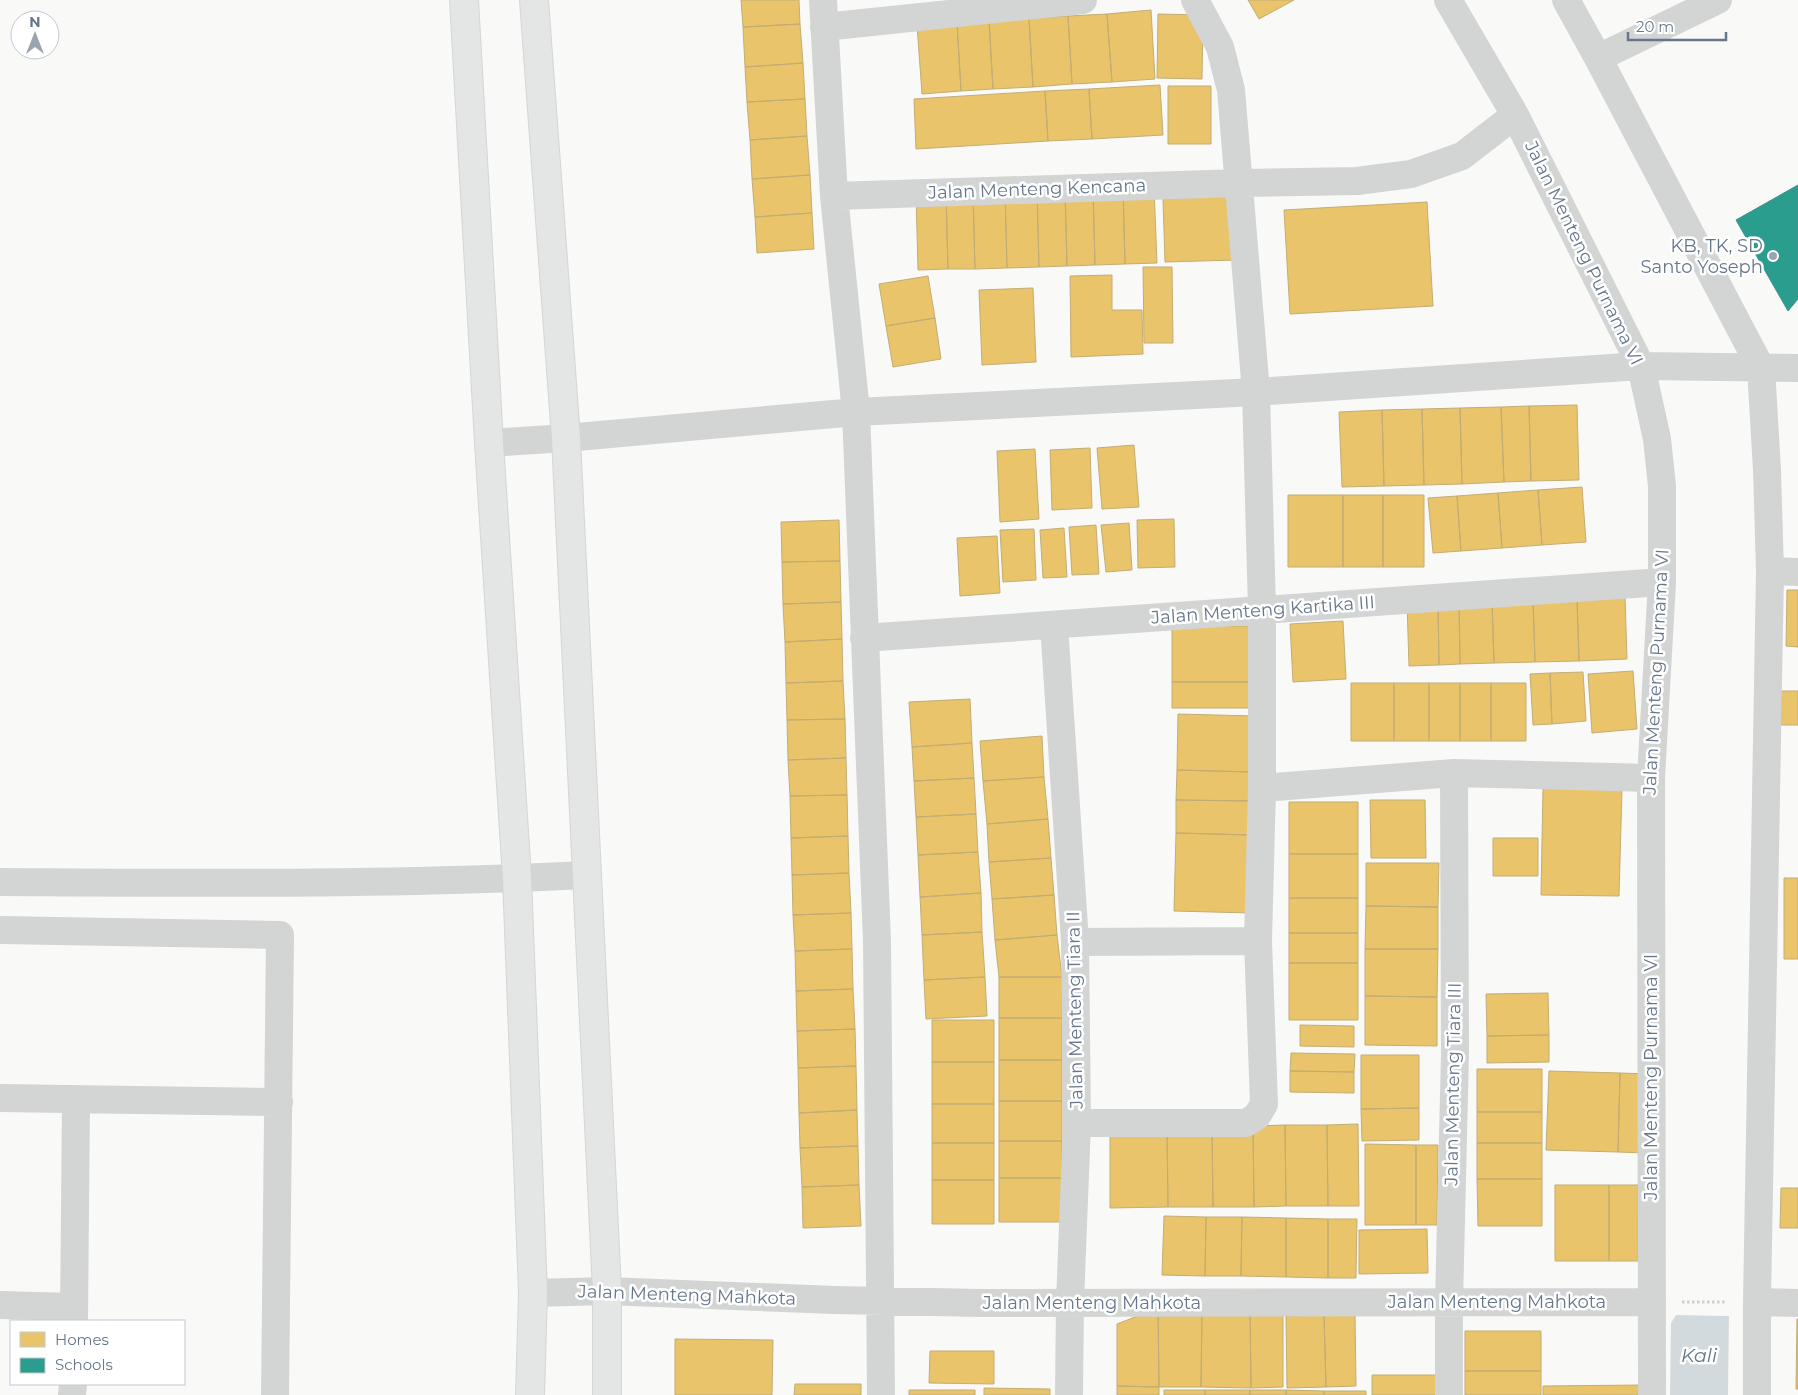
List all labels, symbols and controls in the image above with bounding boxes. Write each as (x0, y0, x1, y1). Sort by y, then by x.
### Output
north arrow (10, 10, 60, 60)
scale bar (1628, 10, 1726, 42)
text: N (29, 13, 41, 31)
text: 20 m (1636, 17, 1674, 36)
street label: Jalan Menteng Purnama VI (1520, 137, 1648, 369)
street label: Jalan Menteng Kencana (927, 174, 1146, 204)
place label: KB, TK, SD Santo Yoseph (1641, 235, 1763, 278)
marker: KB, TK, SD Santo Yoseph (1767, 250, 1779, 262)
street label: Jalan Menteng Purnama VI (1639, 548, 1673, 797)
street label: Jalan Menteng Kartika III (1149, 591, 1376, 629)
street label: Jalan Menteng Tiara II (1062, 911, 1088, 1110)
street label: Jalan Menteng Purnama VI (1640, 954, 1662, 1201)
street label: Jalan Menteng Tiara III (1440, 982, 1466, 1187)
street label: Jalan Menteng Mahkota (576, 1280, 797, 1310)
street label: Jalan Menteng Mahkota (1387, 1291, 1606, 1313)
street label: Jalan Menteng Mahkota (982, 1292, 1201, 1314)
legend (10, 1320, 185, 1385)
text: Homes (55, 1330, 109, 1349)
water label: Kali (1681, 1344, 1718, 1367)
text: Schools (55, 1355, 113, 1374)

